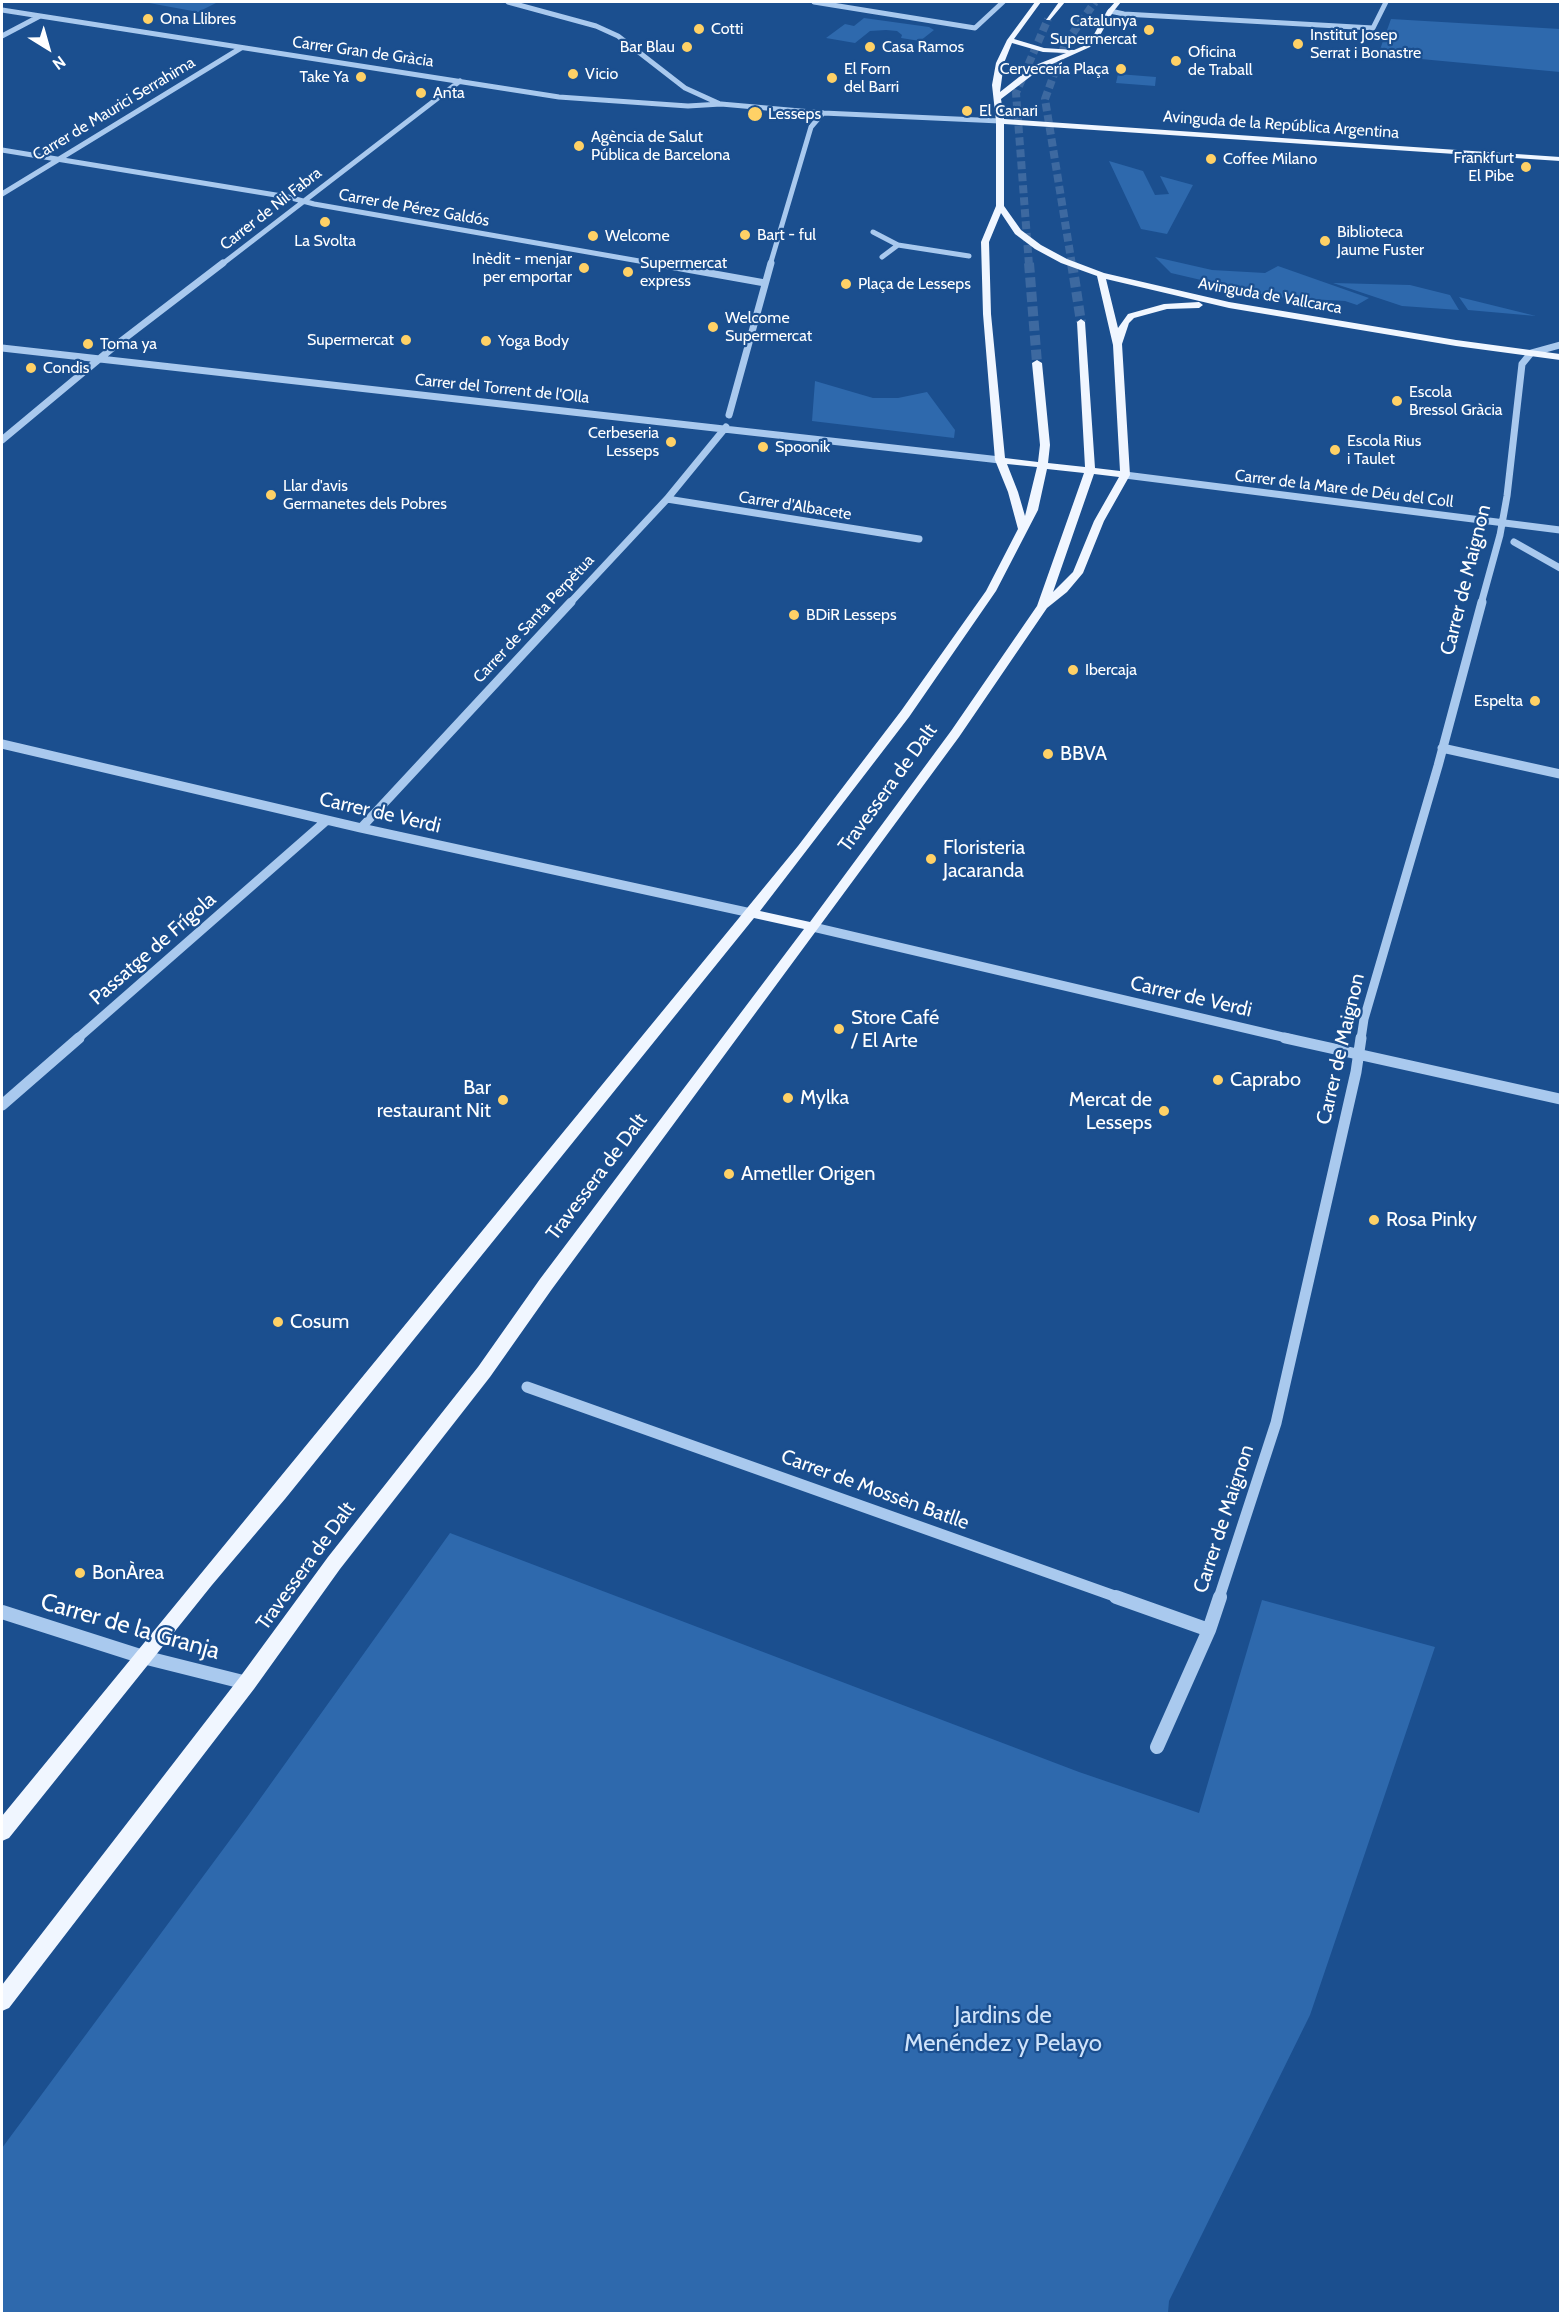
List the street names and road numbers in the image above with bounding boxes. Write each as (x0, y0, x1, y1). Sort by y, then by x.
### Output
street label: Carrer Gran de Gràcia (291, 33, 435, 71)
street label: Carrer de Maurici Serrahima (30, 53, 198, 165)
street label: Avinguda de la República Argentina (1162, 107, 1400, 143)
street label: Carrer de Nil Fabra (216, 163, 326, 255)
street label: Carrer de Pérez Galdós (337, 185, 491, 231)
street label: Avinguda de Vallcarca (1197, 274, 1343, 318)
street label: Carrer del Torrent de l'Olla (414, 370, 590, 408)
street label: Carrer de la Mare de Déu del Coll (1234, 466, 1454, 512)
street label: Carrer d'Albacete (737, 488, 853, 524)
street label: Carrer de Maignon (1436, 502, 1496, 658)
street label: Carrer de Santa Perpètua (470, 551, 598, 687)
street label: Travessera de Dalt (833, 719, 943, 857)
street label: Carrer de Verdi (317, 787, 443, 839)
street label: Passatge de Frígola (85, 888, 221, 1010)
street label: Carrer de Verdi (1128, 971, 1254, 1023)
street label: Carrer de Maignon (1312, 971, 1370, 1127)
street label: Travessera de Dalt (542, 1109, 652, 1245)
street label: Carrer de Maignon (1189, 1442, 1259, 1596)
street label: Carrer de Mossèn Batlle (778, 1445, 972, 1535)
street label: Travessera de Dalt (251, 1497, 361, 1635)
street label: Carrer de la Granja (37, 1588, 223, 1666)

